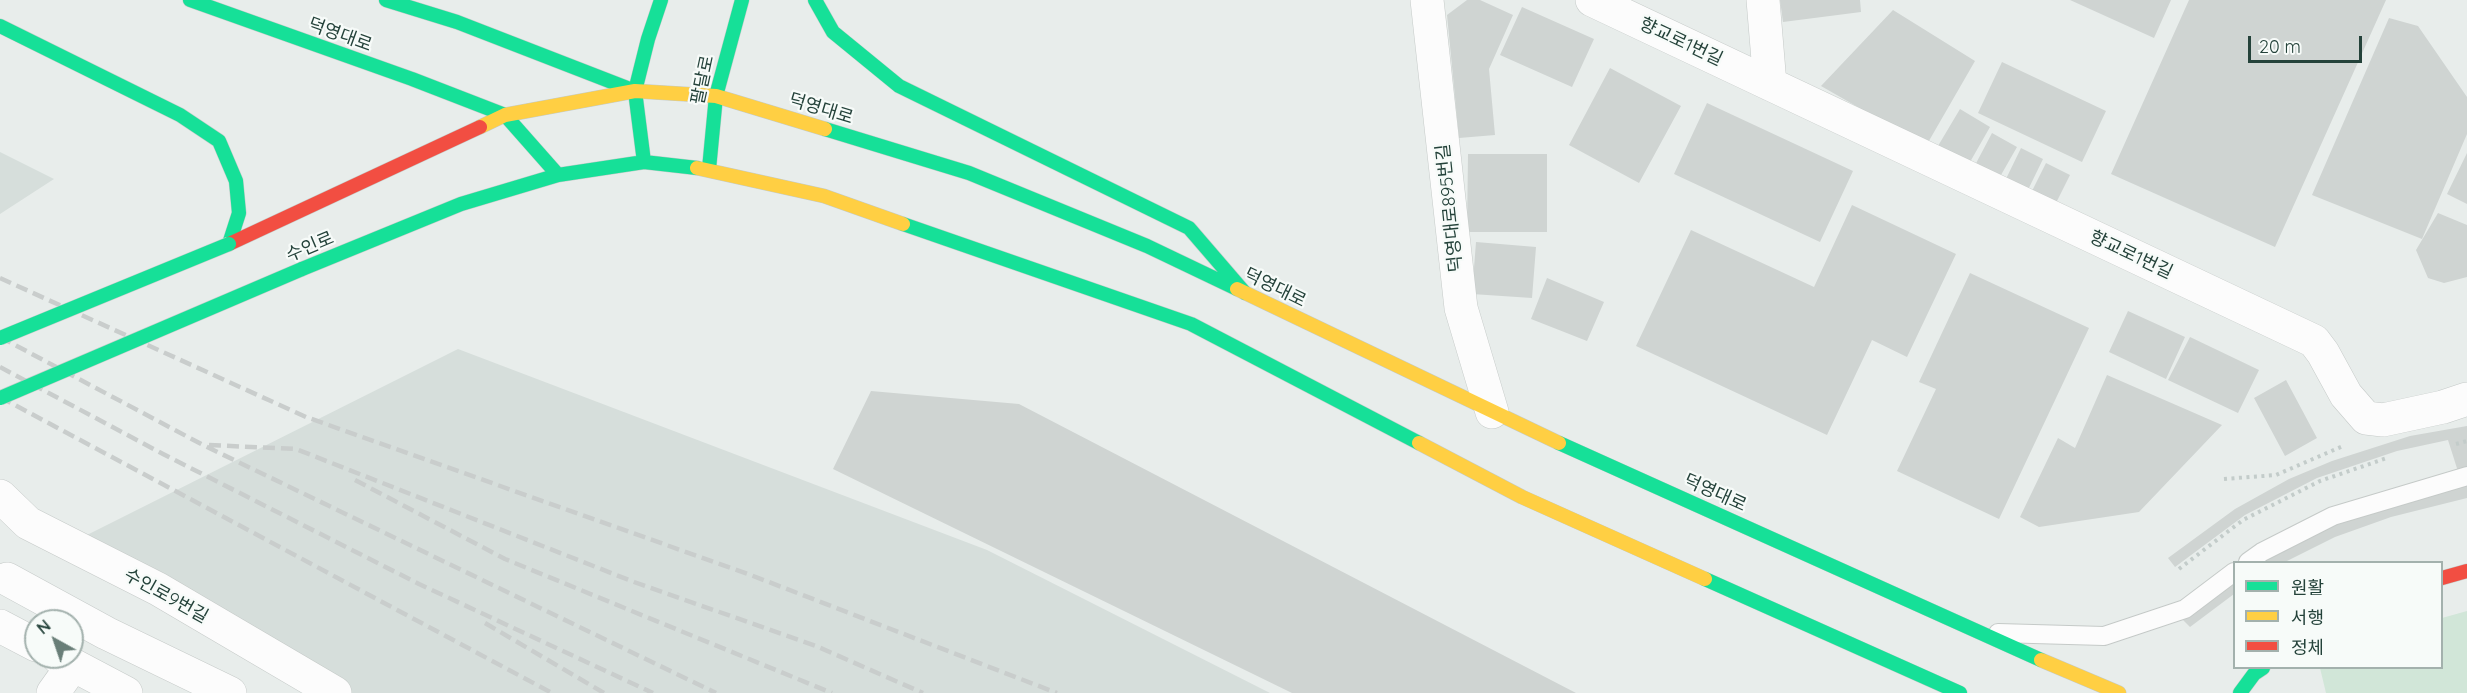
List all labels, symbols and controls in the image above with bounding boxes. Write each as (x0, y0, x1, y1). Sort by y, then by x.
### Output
street label: 향교로1번길 (1636, 13, 1726, 71)
street label: 덕영대로 (305, 14, 375, 56)
scale bar (2251, 24, 2365, 62)
text: 20 m (2259, 35, 2301, 58)
street label: 팔달로 (687, 53, 719, 107)
street label: 덕영대로 (786, 89, 856, 129)
street label: 덕영대로895번길 (1433, 143, 1467, 273)
street label: 향교로1번길 (2086, 226, 2176, 284)
street label: 수인로 (283, 227, 337, 267)
street label: 덕영대로 (1240, 264, 1310, 312)
street label: 덕영대로 (1680, 470, 1750, 516)
legend (2233, 561, 2443, 669)
street label: 수인로9번길 (120, 564, 212, 628)
text: 원활 (2291, 576, 2324, 599)
text: 서행 (2291, 606, 2324, 629)
north arrow (24, 609, 84, 669)
text: N (33, 615, 55, 638)
text: 정체 (2291, 636, 2324, 659)

